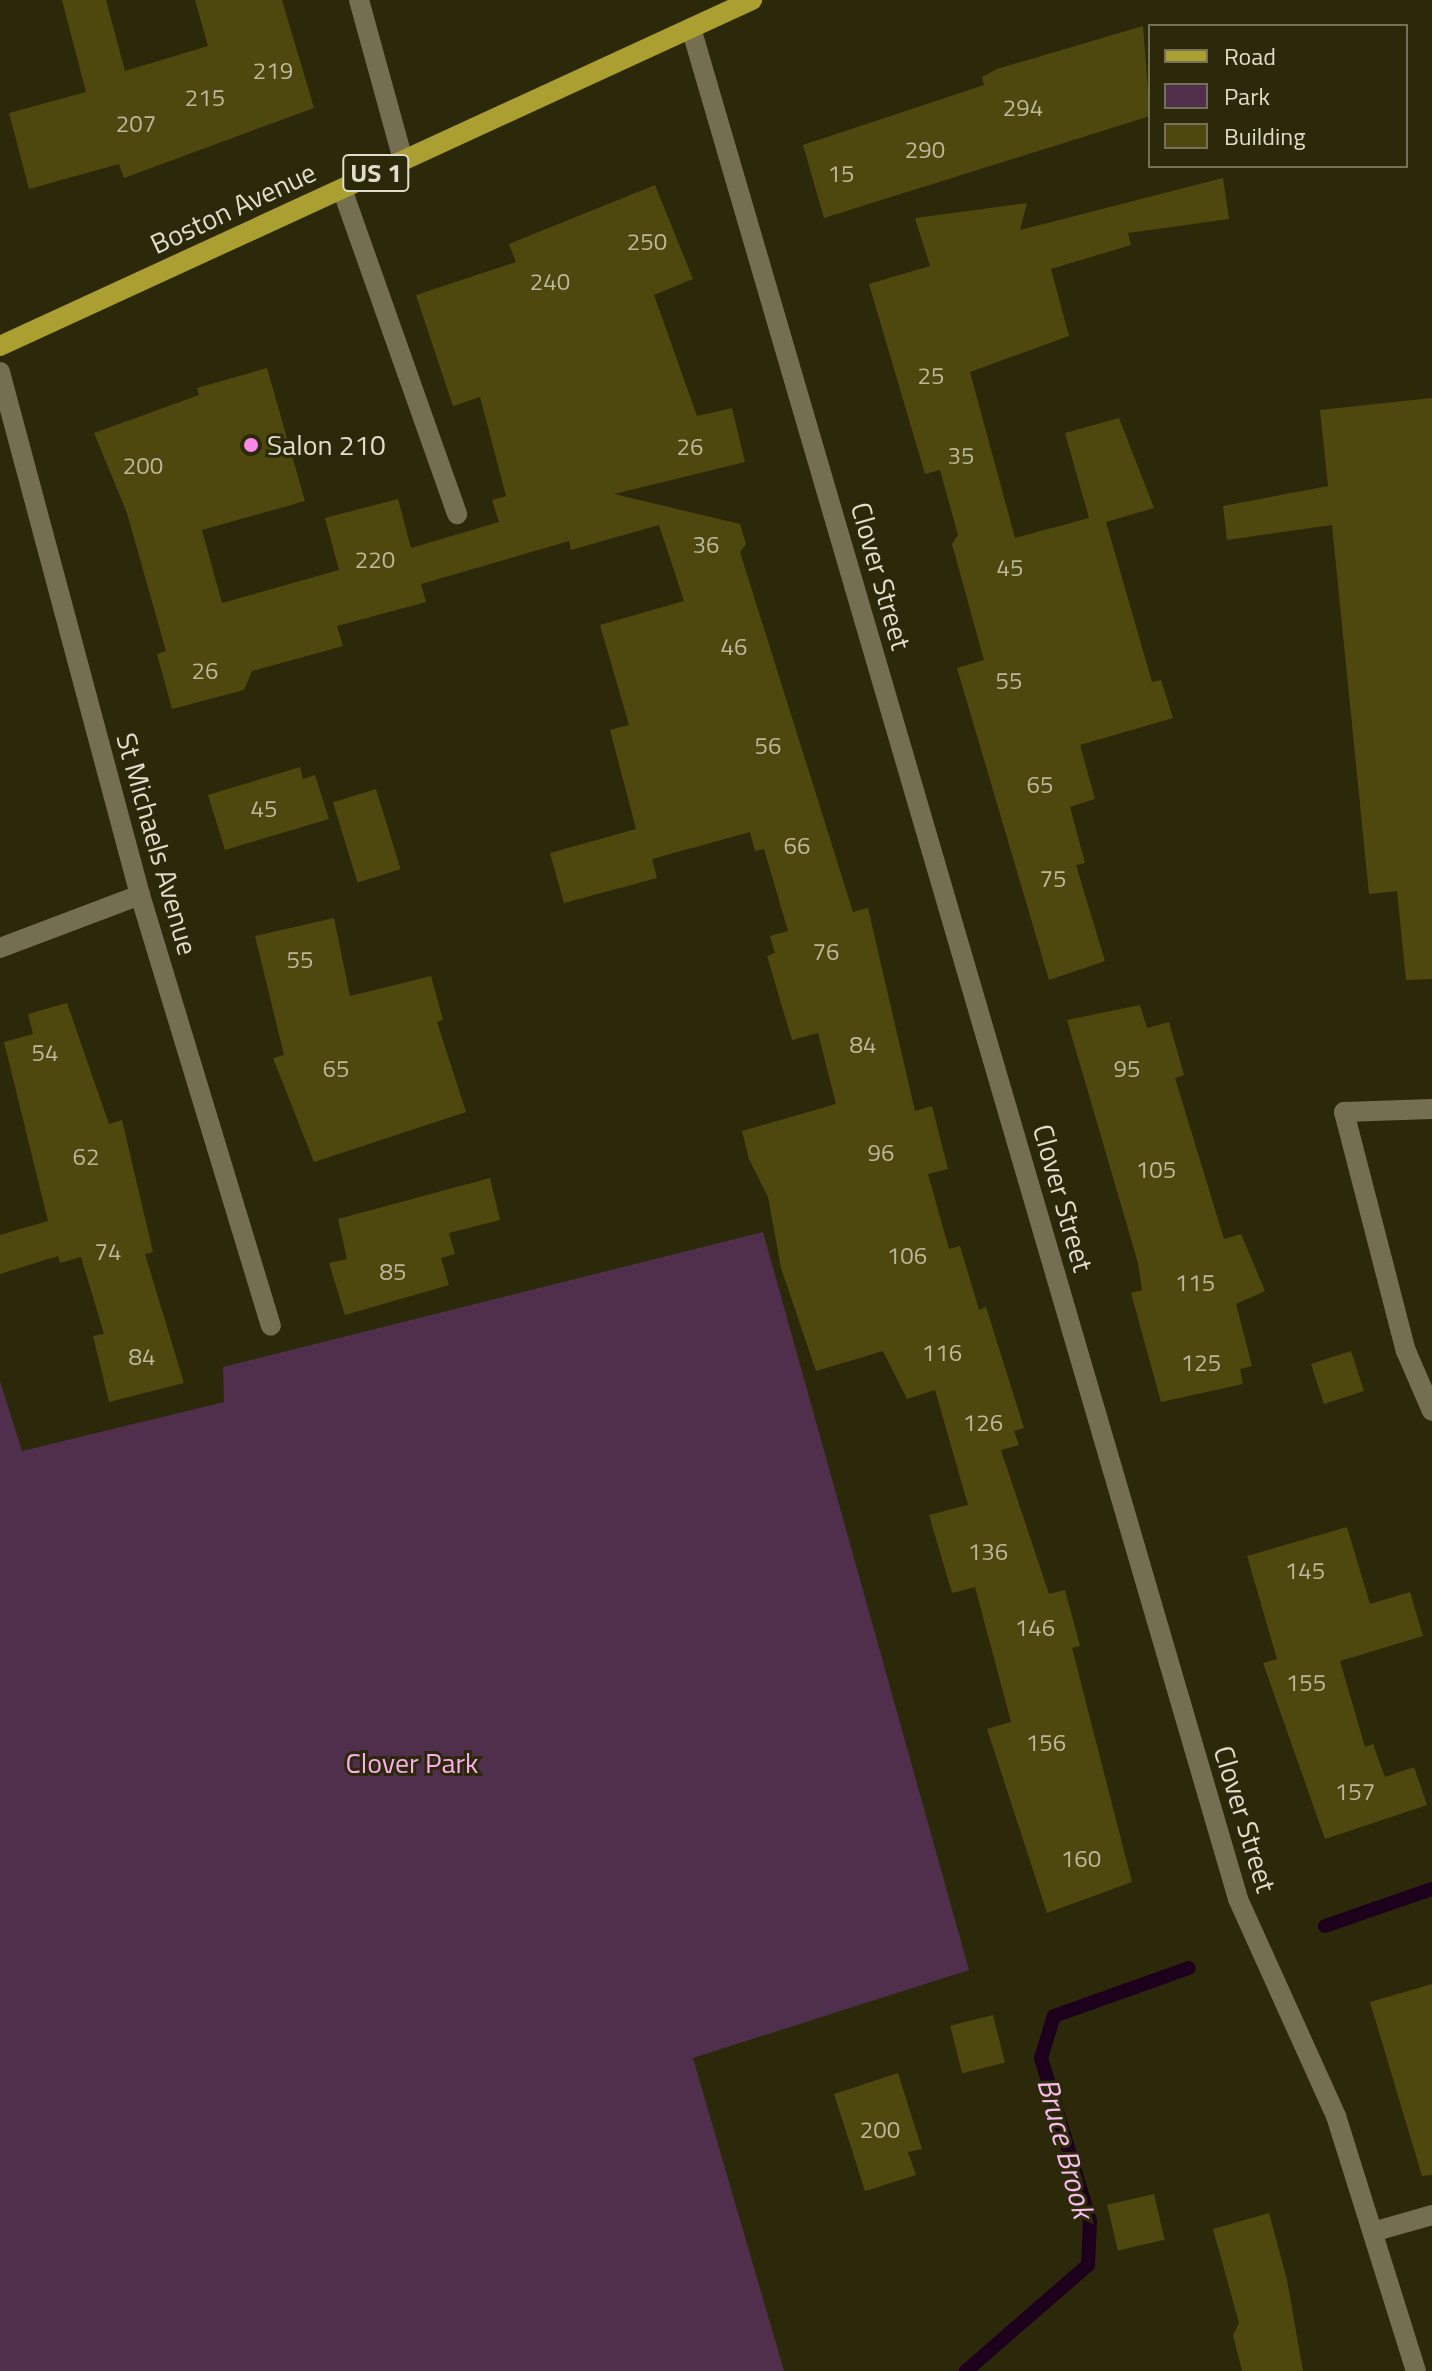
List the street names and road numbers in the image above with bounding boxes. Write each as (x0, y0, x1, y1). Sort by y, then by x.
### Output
road number: US 1 (342, 151, 410, 195)
street label: Boston Avenue (145, 155, 321, 261)
street label: Clover Street (844, 498, 918, 654)
street label: St Michaels Avenue (109, 729, 205, 959)
street label: Clover Street (1026, 1120, 1100, 1276)
street label: Clover Street (1207, 1742, 1283, 1896)

